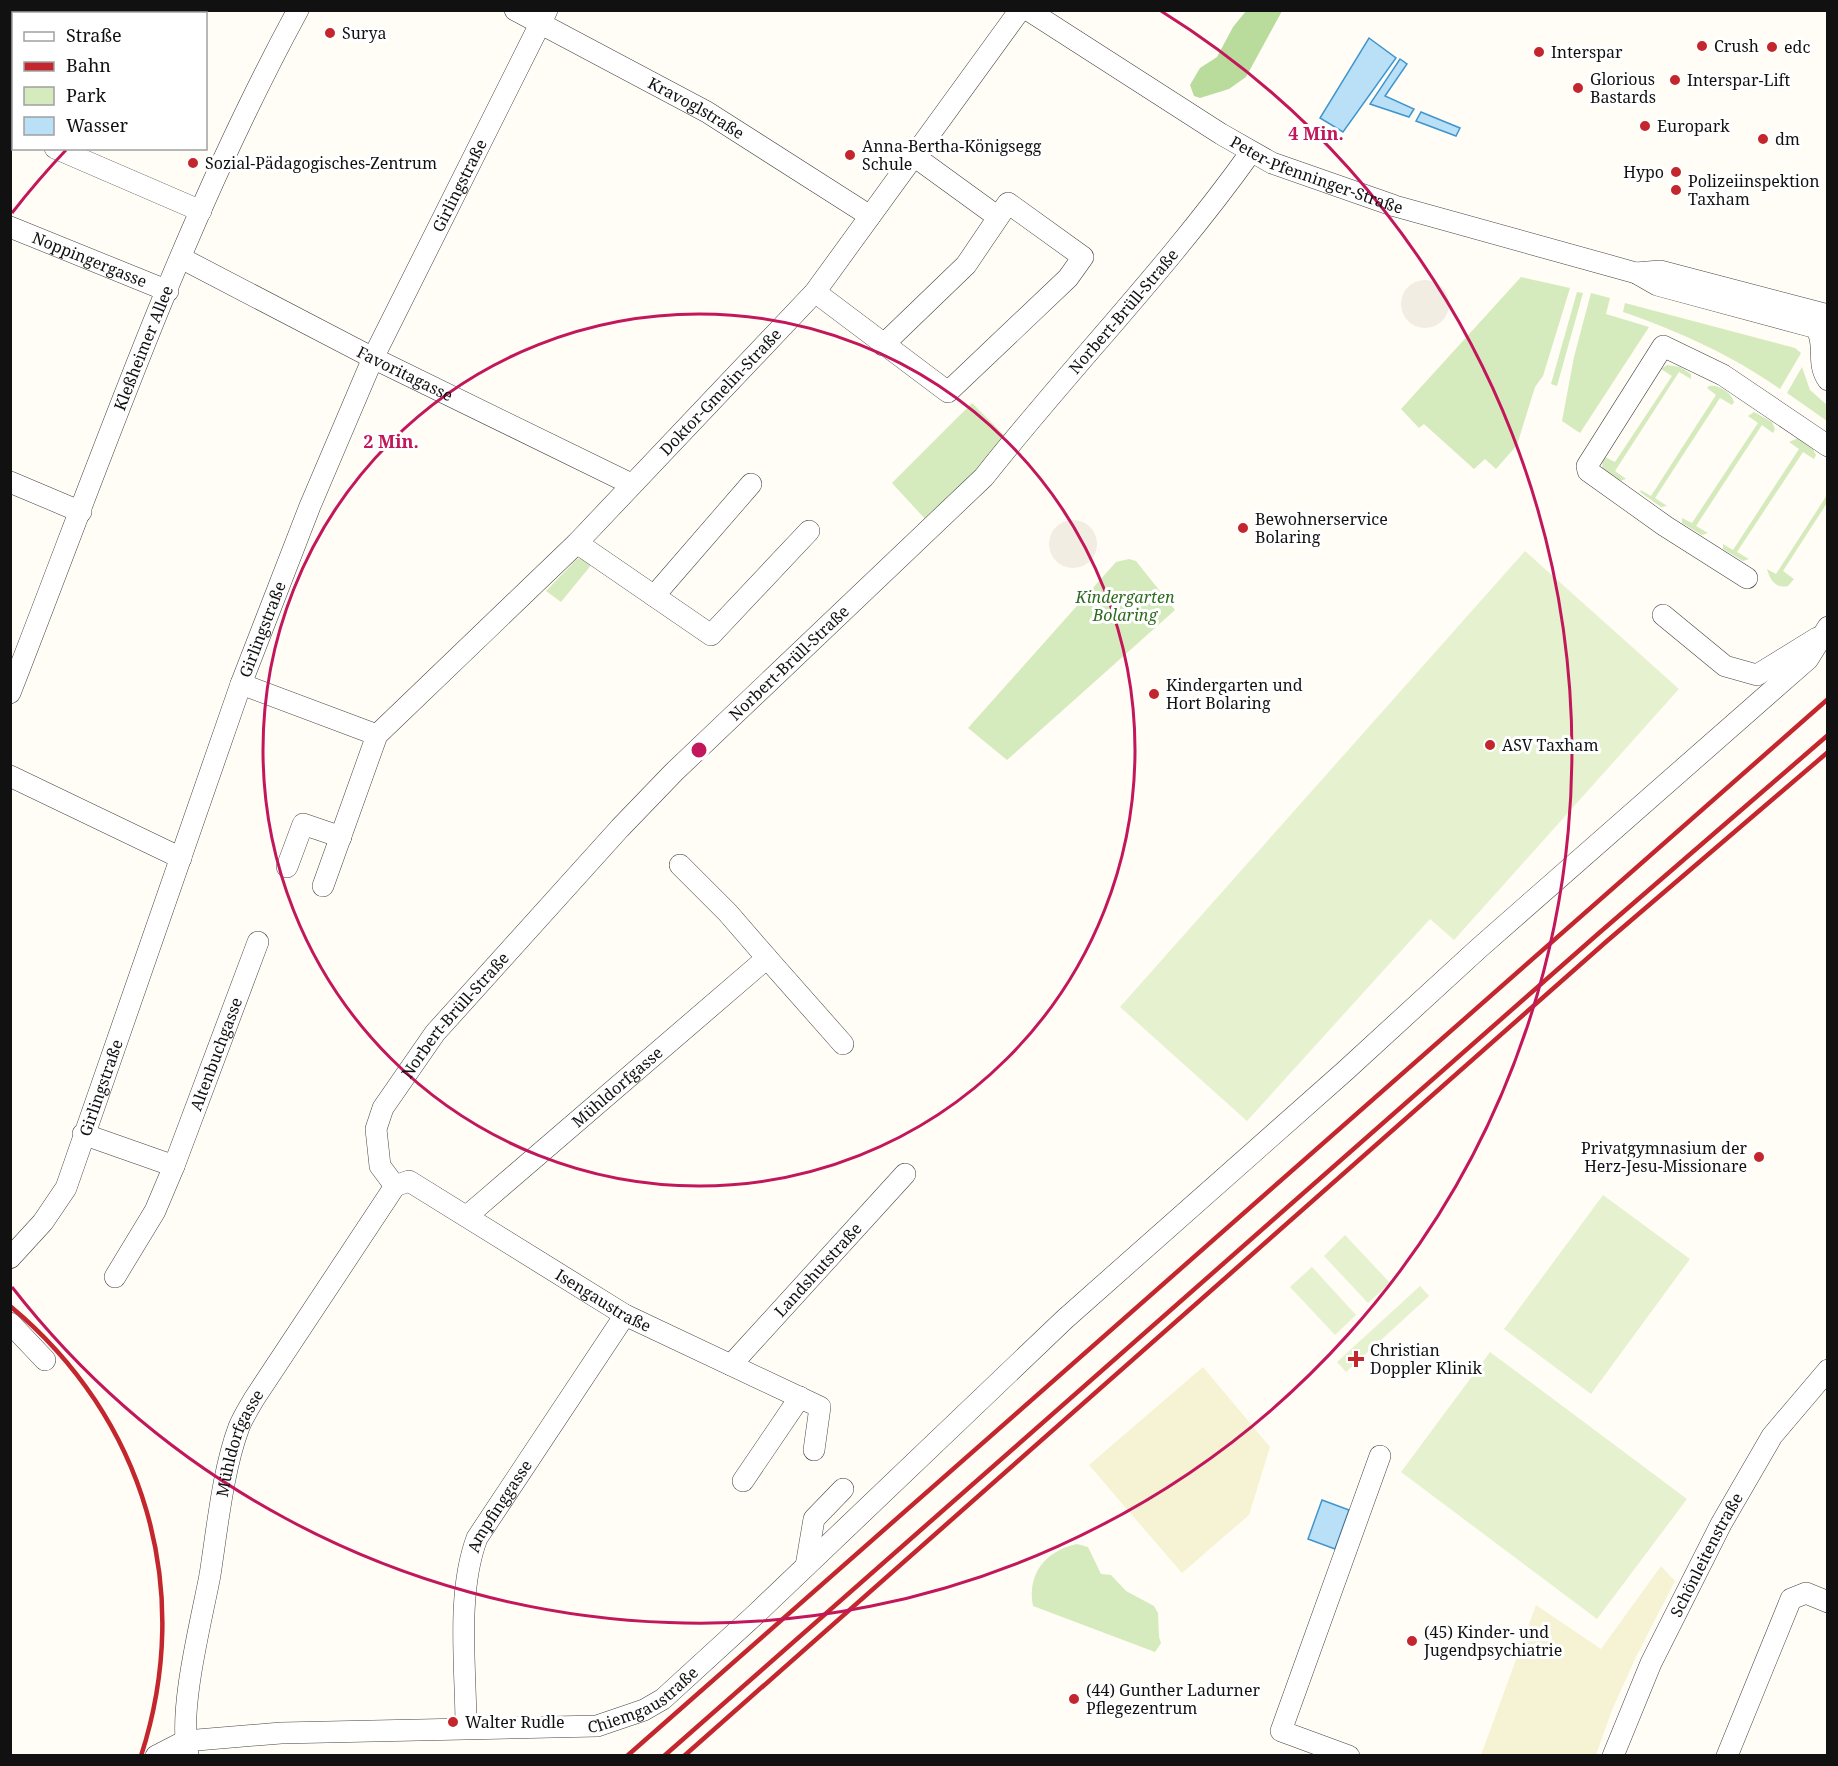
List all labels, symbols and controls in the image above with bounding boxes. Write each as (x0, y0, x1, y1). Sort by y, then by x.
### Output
legend (12, 12, 207, 150)
place label: Surya (342, 22, 386, 44)
text: Straße (66, 23, 122, 47)
marker: Surya (323, 26, 337, 40)
place label: Crush (1714, 35, 1759, 57)
place label: edc (1784, 36, 1810, 58)
marker: Crush (1695, 39, 1709, 53)
marker: edc (1765, 40, 1779, 54)
place label: Interspar (1551, 41, 1623, 63)
marker: Interspar (1532, 45, 1546, 59)
text: Bahn (66, 53, 111, 77)
place label: Glorious Bastards (1590, 68, 1656, 108)
place label: Interspar-Lift (1687, 69, 1790, 91)
street label: Kravoglstraße (644, 72, 749, 144)
marker: Interspar-Lift (1668, 73, 1682, 87)
marker: Glorious Bastards (1571, 81, 1585, 95)
text: Park (66, 83, 106, 107)
text: Wasser (66, 113, 129, 137)
place label: Europark (1657, 115, 1730, 137)
marker: Europark (1638, 119, 1652, 133)
text: 4 Min. (1288, 121, 1344, 145)
place label: dm (1775, 128, 1800, 150)
street label: Peter-Pfenninger-Straße (1226, 131, 1405, 219)
marker: dm (1756, 132, 1770, 146)
street label: Girlingstraße (427, 135, 492, 236)
place label: Anna-Bertha-Königsegg Schule (862, 135, 1042, 175)
marker: Anna-Bertha-Königsegg Schule (843, 148, 857, 162)
place label: Sozial-Pädagogisches-Zentrum (205, 152, 437, 174)
marker: Sozial-Pädagogisches-Zentrum (186, 156, 200, 170)
place label: Hypo (1623, 161, 1664, 183)
marker: Hypo (1669, 165, 1683, 179)
place label: Polizeiinspektion Taxham (1688, 170, 1820, 210)
marker: Polizeiinspektion Taxham (1669, 183, 1683, 197)
street label: Noppingergasse (29, 226, 150, 292)
street label: Norbert-Brüll-Straße (1064, 244, 1183, 379)
street label: Kleßheimer Allee (108, 282, 178, 413)
street label: Doktor-Gmelin-Straße (655, 323, 786, 460)
street label: Favoritagasse (353, 341, 457, 406)
text: 2 Min. (363, 429, 419, 453)
place label: Bewohnerservice Bolaring (1255, 508, 1388, 548)
marker: Bewohnerservice Bolaring (1236, 521, 1250, 535)
street label: Girlingstraße (234, 578, 291, 680)
park label: Kindergarten Bolaring (1075, 586, 1175, 626)
street label: Norbert-Brüll-Straße (724, 600, 854, 725)
place label: Kindergarten und Hort Bolaring (1166, 674, 1303, 714)
marker: Kindergarten und Hort Bolaring (1147, 687, 1161, 701)
place label: ASV Taxham (1502, 734, 1599, 756)
marker: ASV Taxham (1483, 738, 1497, 752)
centre of rings (689, 740, 709, 760)
street label: Norbert-Brüll-Straße (396, 947, 514, 1083)
street label: Altenbuchgasse (185, 994, 247, 1114)
street label: Girlingstraße (74, 1036, 128, 1139)
street label: Mühldorfgasse (567, 1042, 667, 1132)
place label: Privatgymnasium der Herz-Jesu-Missionare (1581, 1137, 1747, 1177)
marker: Privatgymnasium der Herz-Jesu-Missionare (1752, 1150, 1766, 1164)
street label: Landshutstraße (769, 1218, 867, 1322)
street label: Isengaustraße (551, 1264, 655, 1337)
place label: Christian Doppler Klinik (1370, 1339, 1482, 1379)
marker: Christian Doppler Klinik (1347, 1350, 1365, 1368)
street label: Mühldorfgasse (211, 1385, 268, 1499)
street label: Ampfinggasse (462, 1455, 537, 1555)
street label: Schönleitenstraße (1665, 1488, 1748, 1621)
place label: (45) Kinder- und Jugendpsychiatrie (1423, 1621, 1562, 1661)
marker: (45) Kinder- und Jugendpsychiatrie (1405, 1634, 1419, 1648)
street label: Chiemgaustraße (587, 1661, 703, 1737)
place label: (44) Gunther Ladurner Pflegezentrum (1086, 1679, 1260, 1719)
marker: (44) Gunther Ladurner Pflegezentrum (1067, 1692, 1081, 1706)
place label: Walter Rudle (465, 1711, 565, 1733)
marker: Walter Rudle (446, 1715, 460, 1729)

